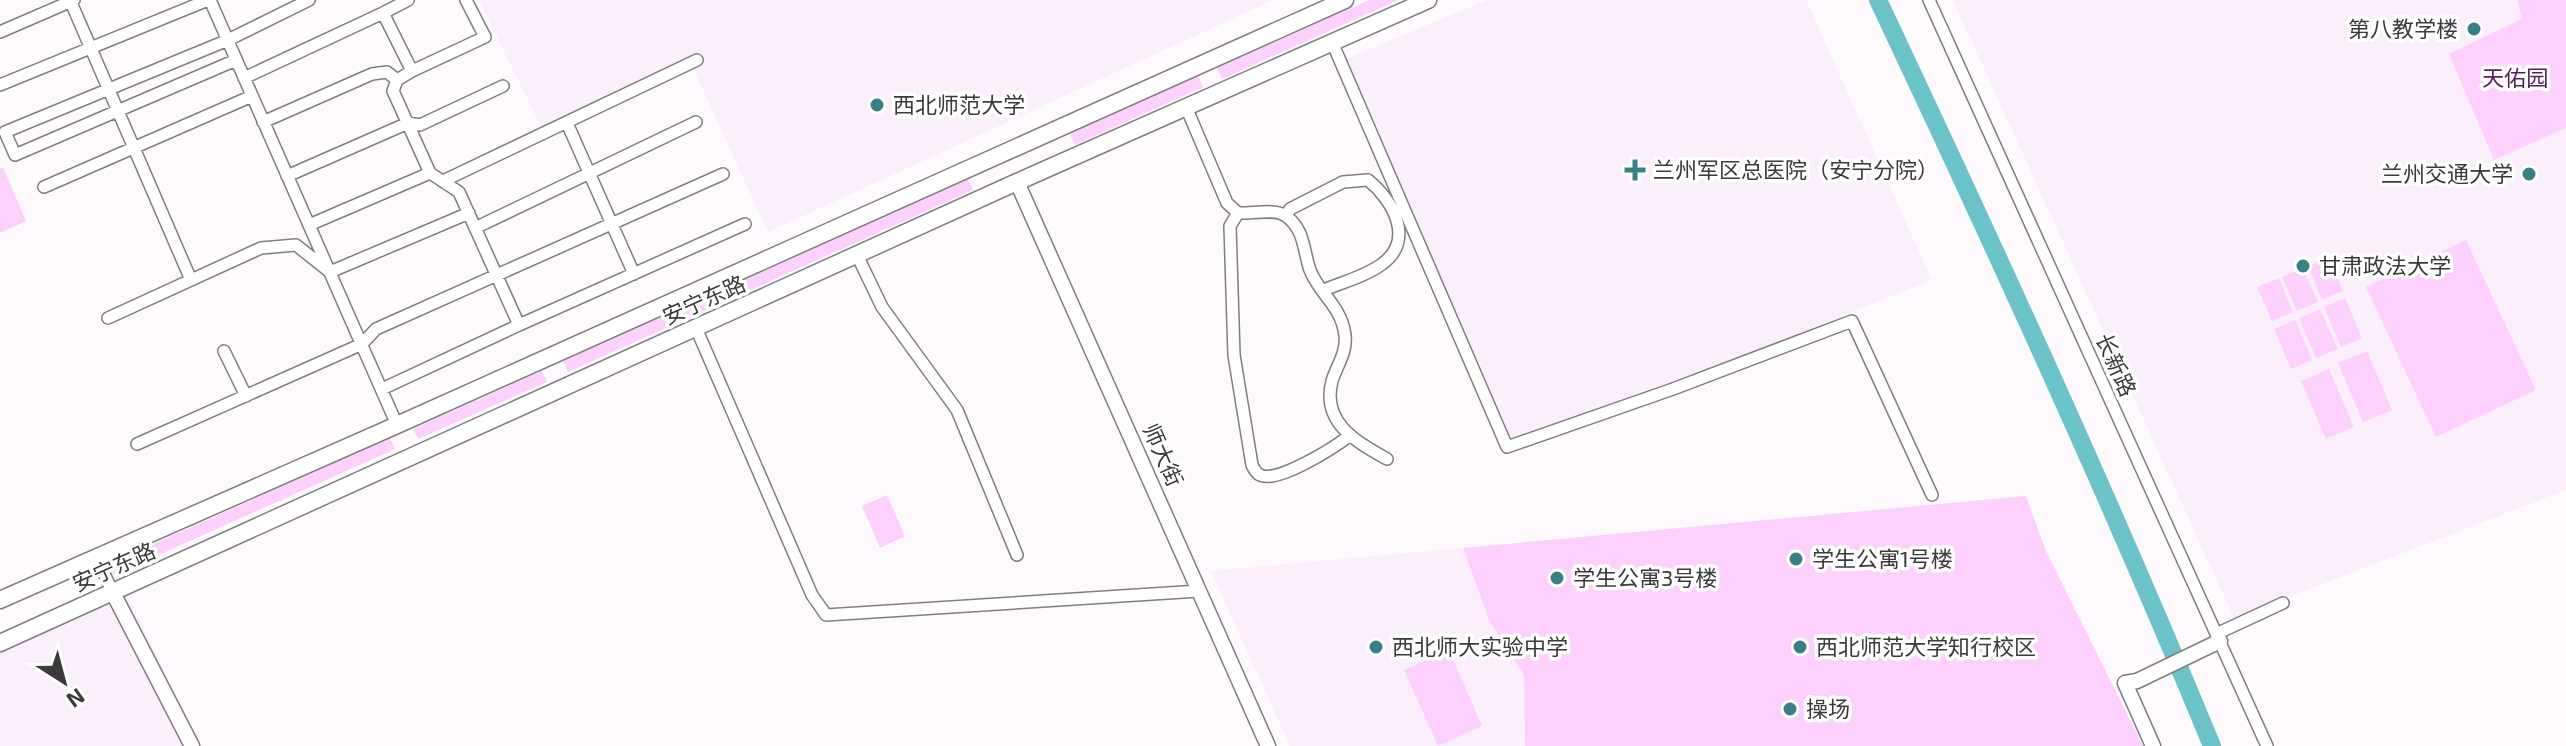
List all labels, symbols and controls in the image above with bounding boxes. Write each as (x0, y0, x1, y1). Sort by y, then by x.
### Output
place label: 第八教学楼 (2348, 15, 2458, 41)
marker: 第八教学楼 (2465, 20, 2483, 38)
park label: 天佑园 (2482, 64, 2548, 90)
place label: 西北师范大学 (893, 91, 1025, 117)
marker: 西北师范大学 (868, 96, 886, 114)
place label: 兰州军区总医院（安宁分院） (1653, 156, 1939, 182)
marker: 兰州军区总医院（安宁分院） (1624, 159, 1646, 181)
place label: 兰州交通大学 (2381, 160, 2513, 186)
marker: 兰州交通大学 (2520, 165, 2538, 183)
place label: 甘肃政法大学 (2319, 252, 2451, 278)
marker: 甘肃政法大学 (2294, 257, 2312, 275)
street label: 安宁东路 (658, 269, 749, 329)
street label: 长新路 (2092, 329, 2142, 400)
street label: 师大街 (1139, 419, 1189, 490)
street label: 安宁东路 (68, 536, 159, 596)
place label: 学生公寓1号楼 (1812, 545, 1953, 571)
marker: 学生公寓1号楼 (1787, 550, 1805, 568)
place label: 学生公寓3号楼 (1573, 564, 1717, 590)
marker: 学生公寓3号楼 (1548, 569, 1566, 587)
place label: 西北师大实验中学 (1392, 633, 1568, 659)
place label: 西北师范大学知行校区 (1816, 633, 2036, 659)
marker: 西北师大实验中学 (1367, 638, 1385, 656)
marker: 西北师范大学知行校区 (1791, 638, 1809, 656)
north arrow (24, 642, 104, 722)
text: N (62, 684, 90, 714)
place label: 操场 (1806, 695, 1850, 721)
marker: 操场 (1781, 700, 1799, 718)

